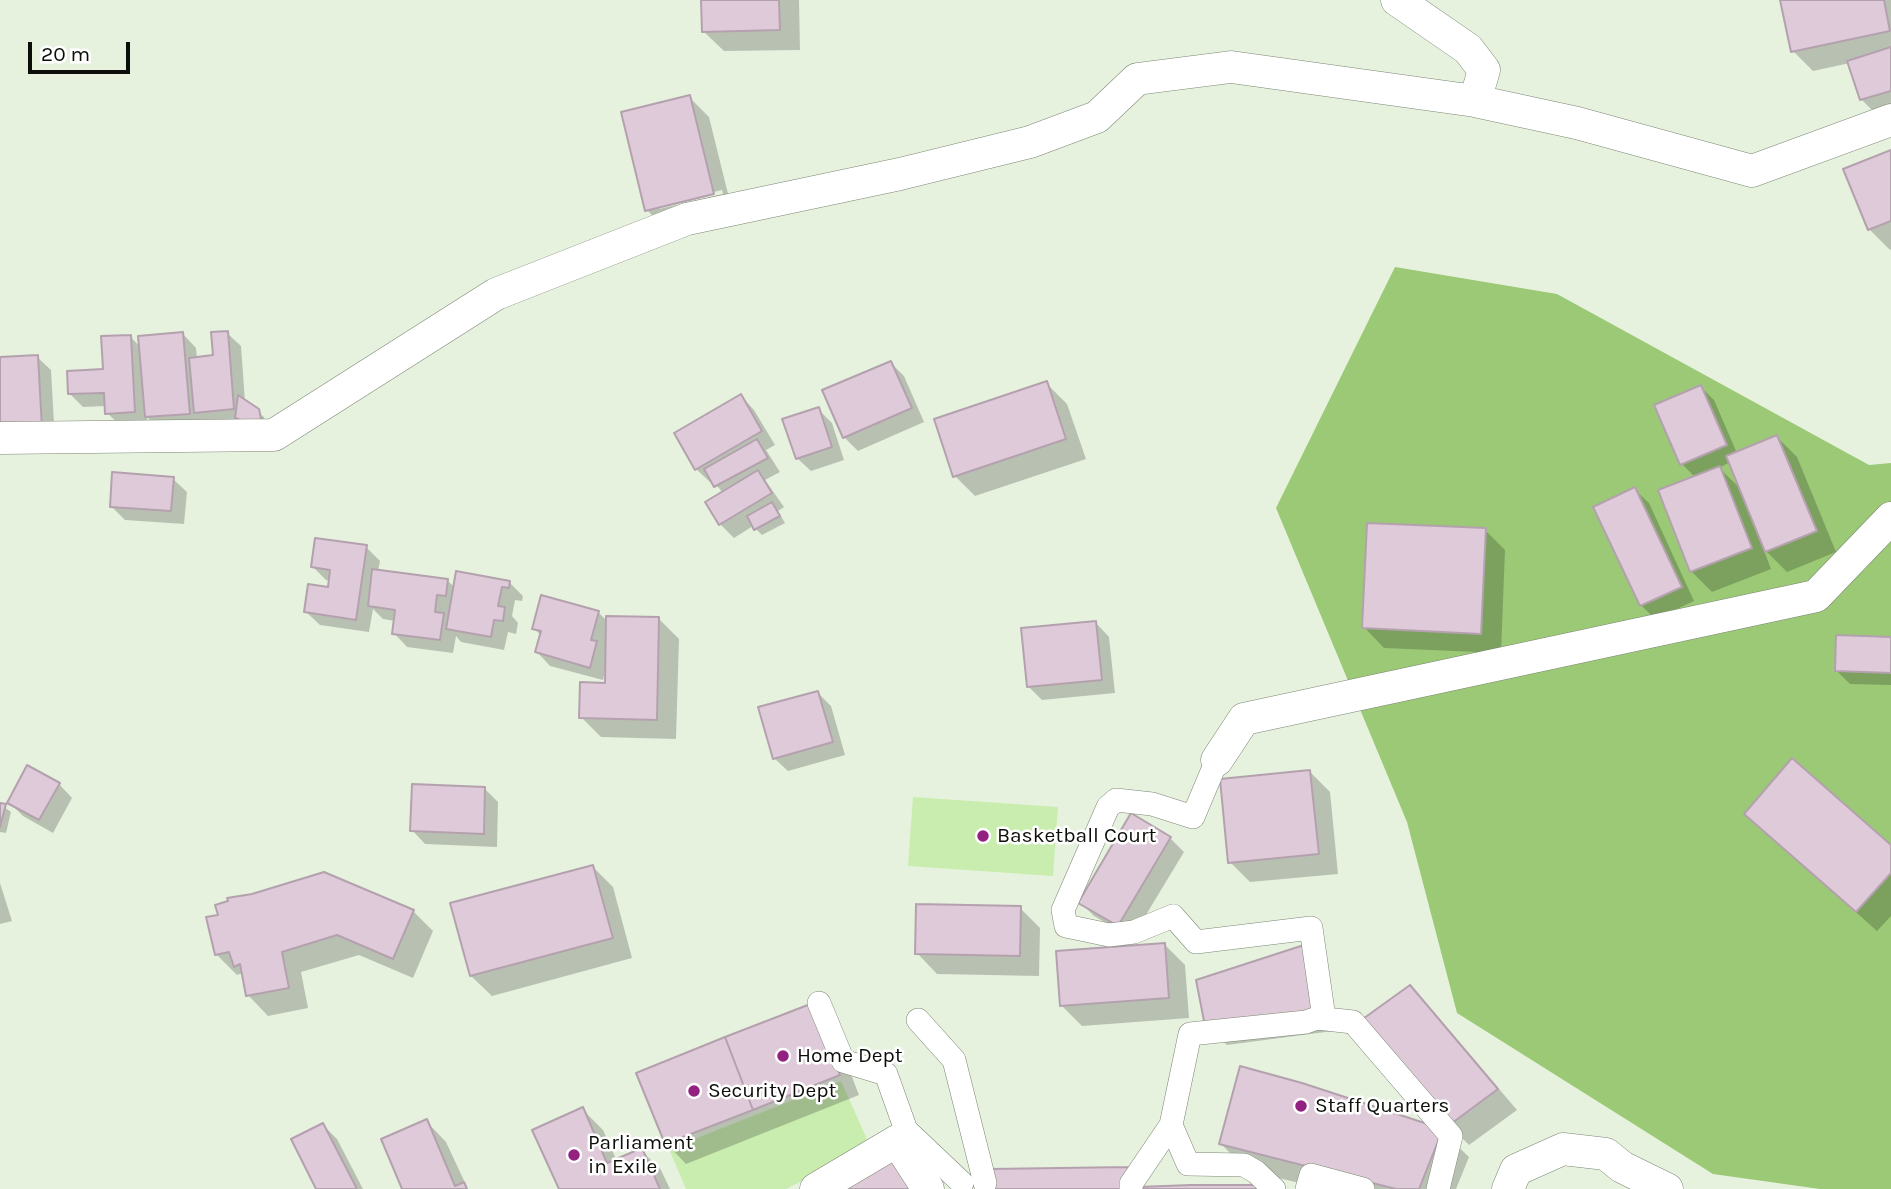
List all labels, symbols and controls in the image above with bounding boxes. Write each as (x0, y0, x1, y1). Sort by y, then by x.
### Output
scale bar (32, 28, 133, 72)
text: 20 m (41, 42, 90, 66)
place label: Basketball Court (997, 823, 1156, 849)
marker: Basketball Court (975, 828, 991, 844)
place label: Home Dept (797, 1043, 903, 1069)
marker: Home Dept (775, 1048, 791, 1064)
place label: Security Dept (708, 1078, 836, 1104)
marker: Security Dept (686, 1083, 702, 1099)
place label: Staff Quarters (1315, 1093, 1449, 1119)
marker: Staff Quarters (1293, 1098, 1309, 1114)
place label: Parliament in Exile (588, 1130, 693, 1180)
marker: Parliament in Exile (566, 1147, 582, 1163)

